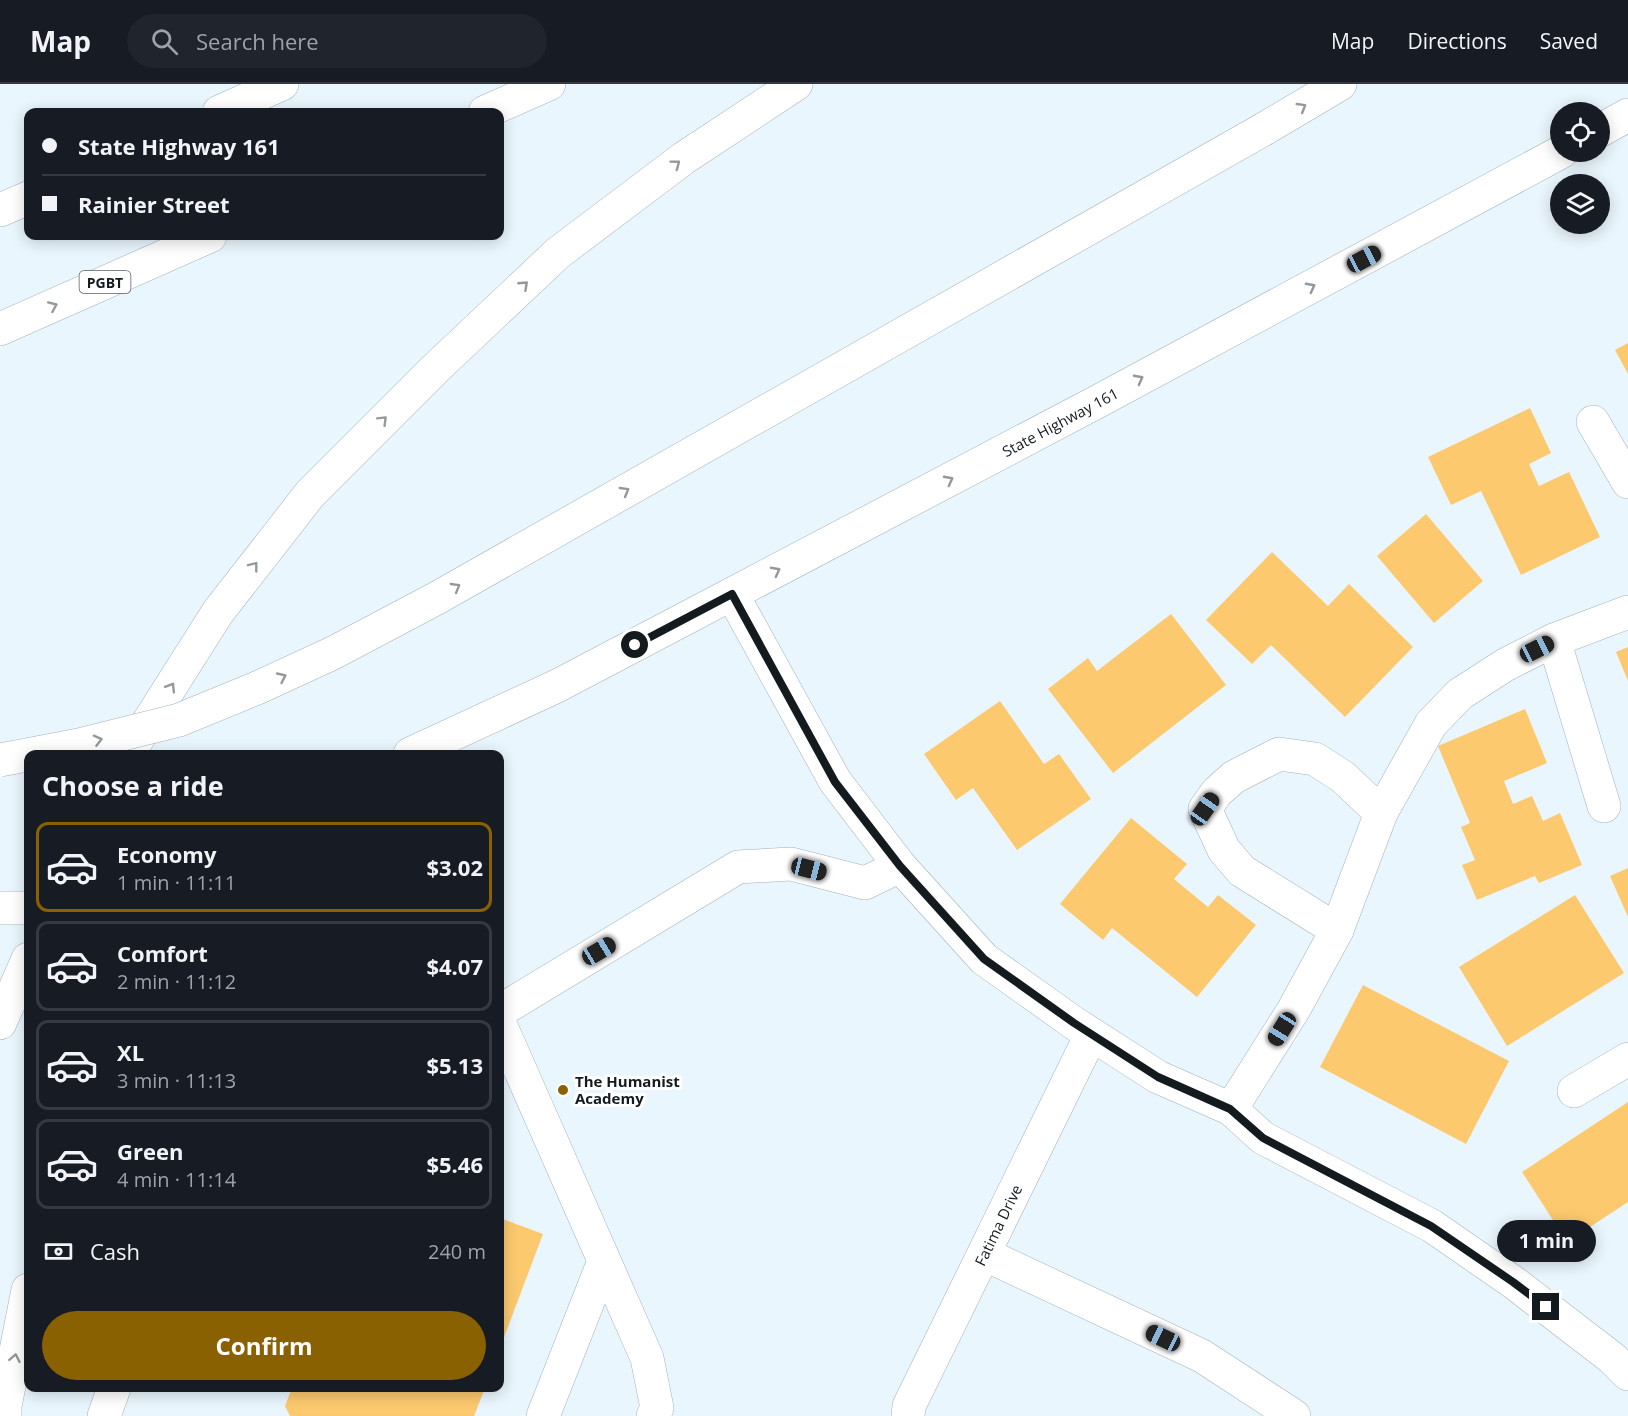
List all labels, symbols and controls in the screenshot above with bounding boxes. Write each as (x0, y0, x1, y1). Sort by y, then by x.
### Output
search box (127, 14, 547, 68)
text: Map (30, 22, 91, 60)
icon: search (148, 25, 181, 58)
text: Search here (196, 26, 319, 56)
text: Map (1331, 27, 1374, 55)
text: Directions (1407, 27, 1507, 55)
text: Saved (1540, 27, 1598, 55)
one-way arrow (1296, 102, 1306, 114)
map controls (1550, 102, 1610, 234)
button: locate (1550, 102, 1610, 162)
text: State Highway 161 (78, 131, 280, 161)
one-way arrow (669, 160, 680, 171)
button: layers (1550, 174, 1610, 234)
text: Rainier Street (78, 189, 230, 219)
car (1344, 243, 1384, 275)
road number: PGBT (80, 271, 130, 293)
one-way arrow (517, 281, 527, 292)
one-way arrow (1305, 283, 1316, 294)
one-way arrow (47, 301, 58, 313)
one-way arrow (1133, 375, 1144, 387)
street label: State Highway 161 (998, 383, 1122, 461)
one-way arrow (376, 417, 387, 428)
one-way arrow (942, 476, 953, 488)
one-way arrow (619, 487, 629, 498)
one-way arrow (247, 562, 258, 573)
one-way arrow (770, 567, 780, 578)
one-way arrow (450, 583, 460, 595)
route start (621, 631, 648, 658)
car (1517, 633, 1557, 665)
one-way arrow (276, 672, 287, 684)
one-way arrow (163, 683, 174, 694)
one-way arrow (93, 734, 103, 747)
text: Choose a ride (42, 767, 224, 804)
car (1187, 789, 1223, 829)
text: Economy (117, 839, 216, 869)
icon: car (45, 840, 99, 894)
text: $3.02 (426, 852, 483, 882)
car (789, 856, 829, 882)
text: 1 min · 11:11 (117, 869, 236, 896)
car (579, 934, 619, 968)
text: Comfort (117, 938, 208, 968)
icon: car (45, 939, 99, 993)
text: $4.07 (426, 951, 483, 981)
text: 2 min · 11:12 (117, 968, 236, 995)
car (1265, 1009, 1299, 1049)
text: XL (117, 1037, 144, 1067)
icon: car (45, 1038, 99, 1092)
text: $5.13 (426, 1050, 483, 1080)
text: 3 min · 11:13 (117, 1067, 236, 1094)
place label: The Humanist Academy (575, 1071, 680, 1108)
marker: The Humanist Academy (556, 1083, 570, 1097)
text: Green (117, 1136, 183, 1166)
icon: car (45, 1137, 99, 1191)
text: $5.46 (426, 1149, 483, 1179)
text: 4 min · 11:14 (117, 1166, 236, 1193)
street label: Fatima Drive (970, 1181, 1026, 1269)
callout: 1 min (1496, 1220, 1596, 1262)
text: 1 min (1519, 1227, 1574, 1254)
icon: cash (42, 1235, 75, 1268)
text: Cash (90, 1236, 140, 1266)
text: 240 m (428, 1238, 486, 1265)
route end (1532, 1293, 1559, 1320)
button: Confirm (42, 1311, 486, 1380)
car (1143, 1322, 1183, 1354)
one-way arrow (8, 1354, 21, 1364)

